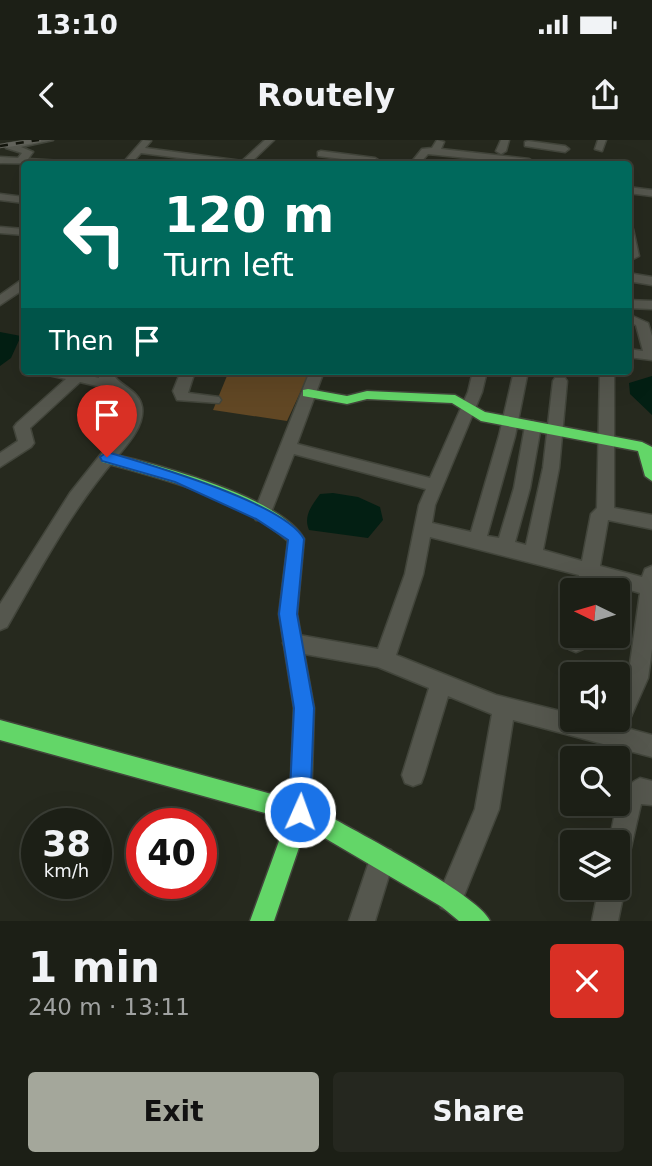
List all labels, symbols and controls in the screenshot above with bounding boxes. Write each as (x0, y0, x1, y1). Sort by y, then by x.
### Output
text: 13:10 (35, 10, 118, 40)
icon: back (28, 76, 66, 114)
text: Routely (257, 76, 395, 114)
icon: share (586, 76, 624, 114)
text: 120 m (164, 187, 334, 244)
icon: left (49, 189, 140, 280)
text: Turn left (164, 246, 294, 284)
icon: arrive (128, 322, 166, 360)
text: Then (49, 326, 114, 356)
pin (77, 385, 137, 457)
icon: arrive (88, 396, 126, 434)
north arrow (560, 578, 630, 648)
map controls (560, 578, 630, 900)
button: sound (560, 662, 630, 732)
button: search (560, 746, 630, 816)
position arrow (263, 775, 337, 849)
speed limit sign: 40 (126, 808, 217, 899)
text: 38 (42, 824, 91, 864)
button: layers (560, 830, 630, 900)
text: km/h (44, 860, 89, 881)
text: 1 min (28, 943, 160, 992)
button: close (550, 944, 624, 1018)
text: 240 m · 13:11 (28, 994, 190, 1020)
button: Exit (28, 1072, 319, 1152)
button: Share (333, 1072, 624, 1152)

